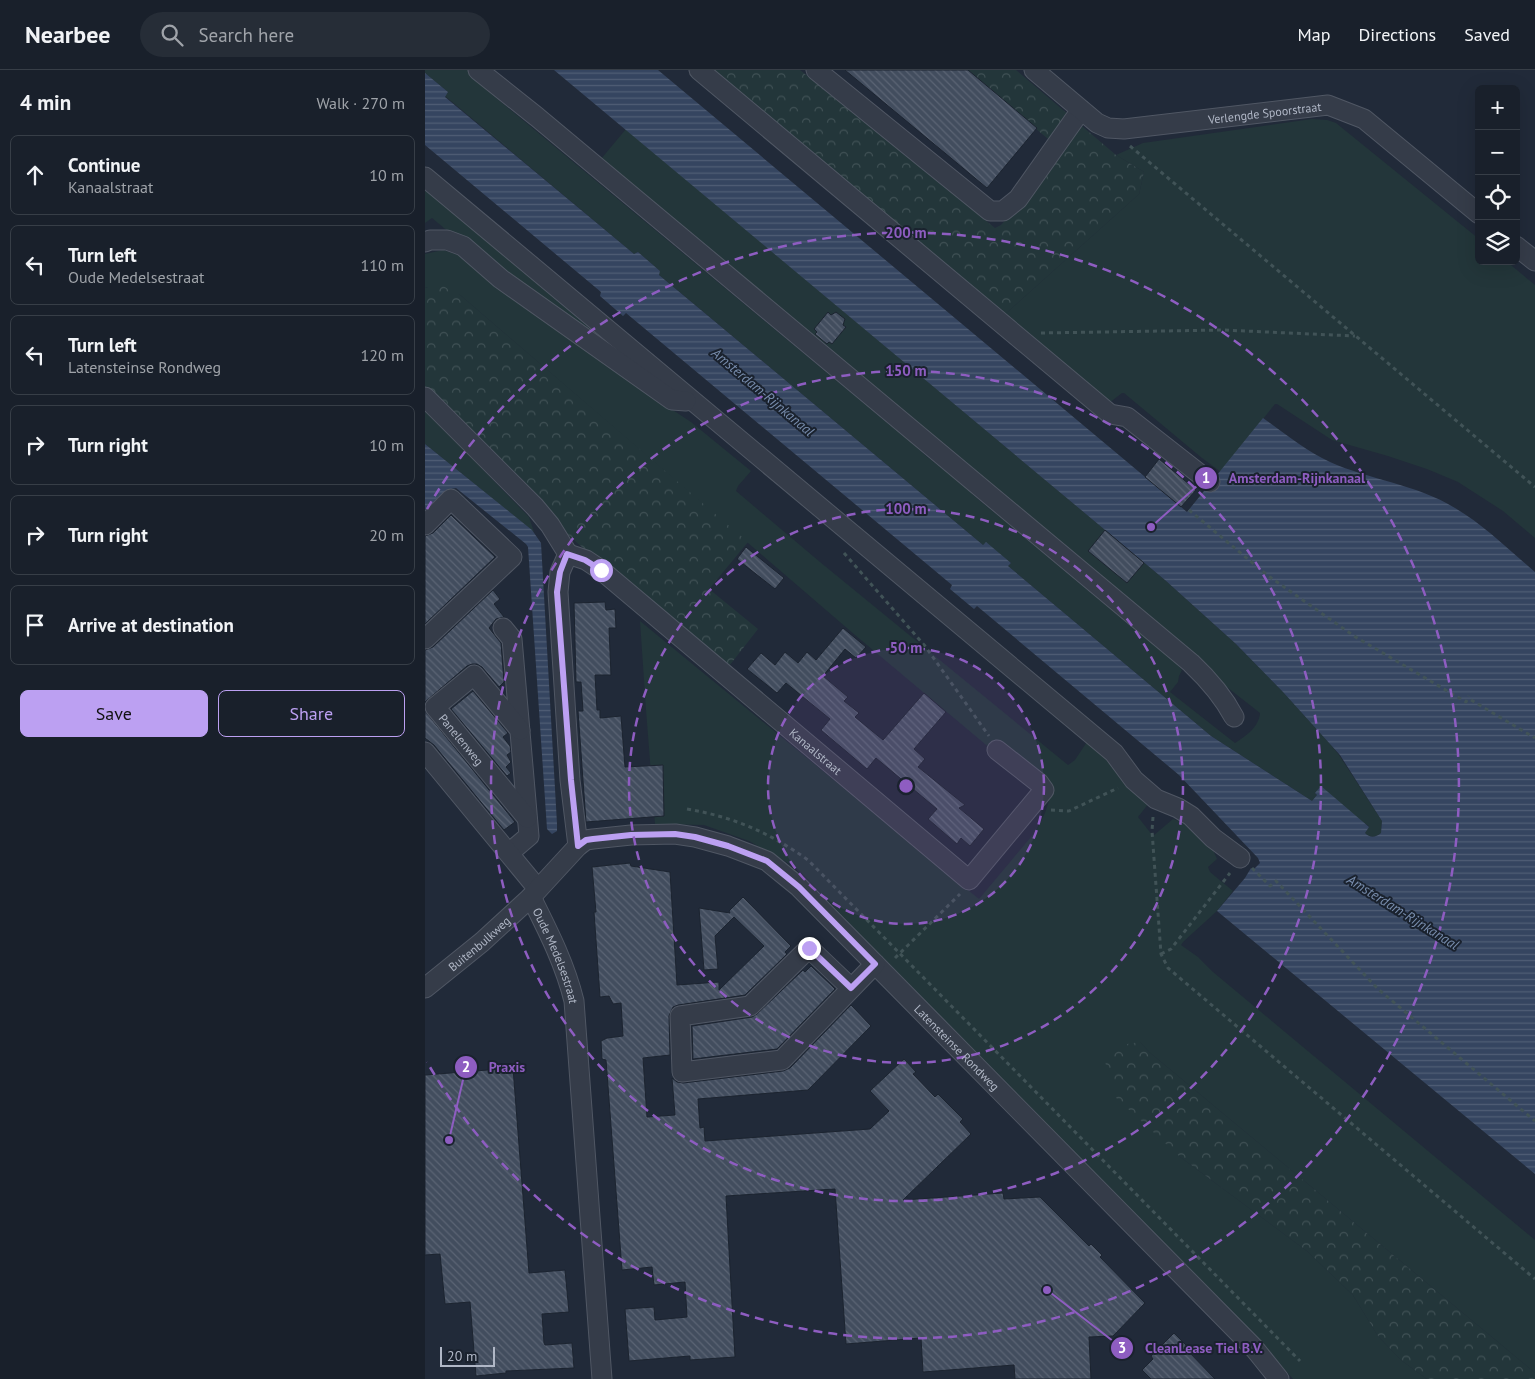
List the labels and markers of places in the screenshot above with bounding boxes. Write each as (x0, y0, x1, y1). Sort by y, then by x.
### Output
callout: Amsterdam-Rijnkanaal (1193, 463, 1375, 492)
centre of rings (897, 777, 915, 795)
callout: Praxis (454, 1053, 535, 1082)
callout: CleanLease Tiel B.V. (1109, 1333, 1273, 1362)

